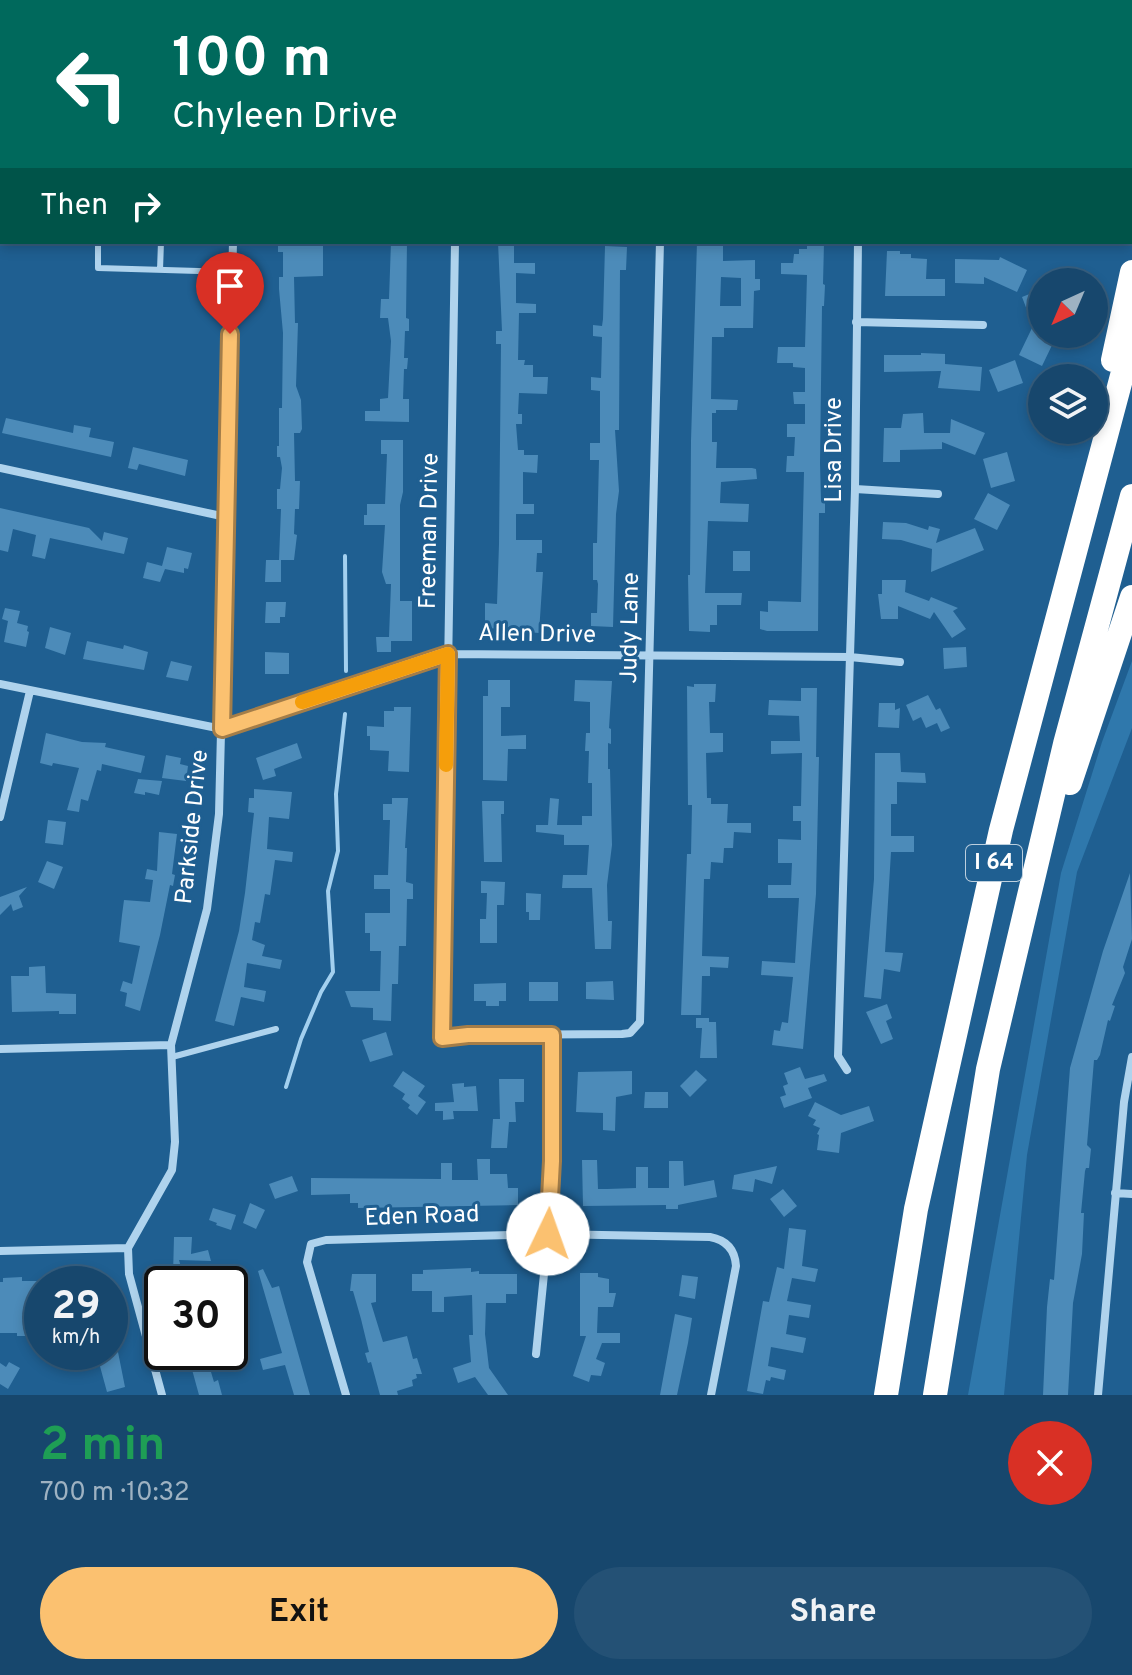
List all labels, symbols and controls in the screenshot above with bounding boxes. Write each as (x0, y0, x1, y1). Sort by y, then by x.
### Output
text: 100 m (172, 26, 331, 96)
icon: left (40, 32, 144, 136)
text: Chyleen Drive (172, 95, 398, 141)
icon: right (124, 184, 168, 228)
text: Then (40, 188, 108, 225)
pin (196, 252, 264, 334)
icon: arrive (208, 264, 252, 308)
north arrow (1028, 268, 1108, 348)
map controls (1028, 268, 1108, 444)
button: layers (1028, 364, 1108, 444)
street label: Lisa Drive (820, 397, 850, 503)
street label: Freeman Drive (414, 453, 446, 609)
street label: Judy Lane (615, 572, 647, 684)
street label: Allen Drive (478, 619, 596, 651)
street label: Parkside Drive (170, 748, 216, 906)
road number: I 64 (966, 845, 1022, 881)
position arrow (506, 1192, 590, 1276)
street label: Eden Road (364, 1200, 480, 1234)
speed limit sign: 30 (144, 1266, 248, 1370)
text: 29 (51, 1283, 101, 1333)
text: km/h (52, 1325, 100, 1351)
text: 2 min (40, 1417, 165, 1477)
button: close (1008, 1421, 1092, 1505)
text: 700 m · 10:32 (40, 1477, 190, 1510)
button: Exit (40, 1567, 558, 1659)
button: Share (574, 1567, 1092, 1659)

